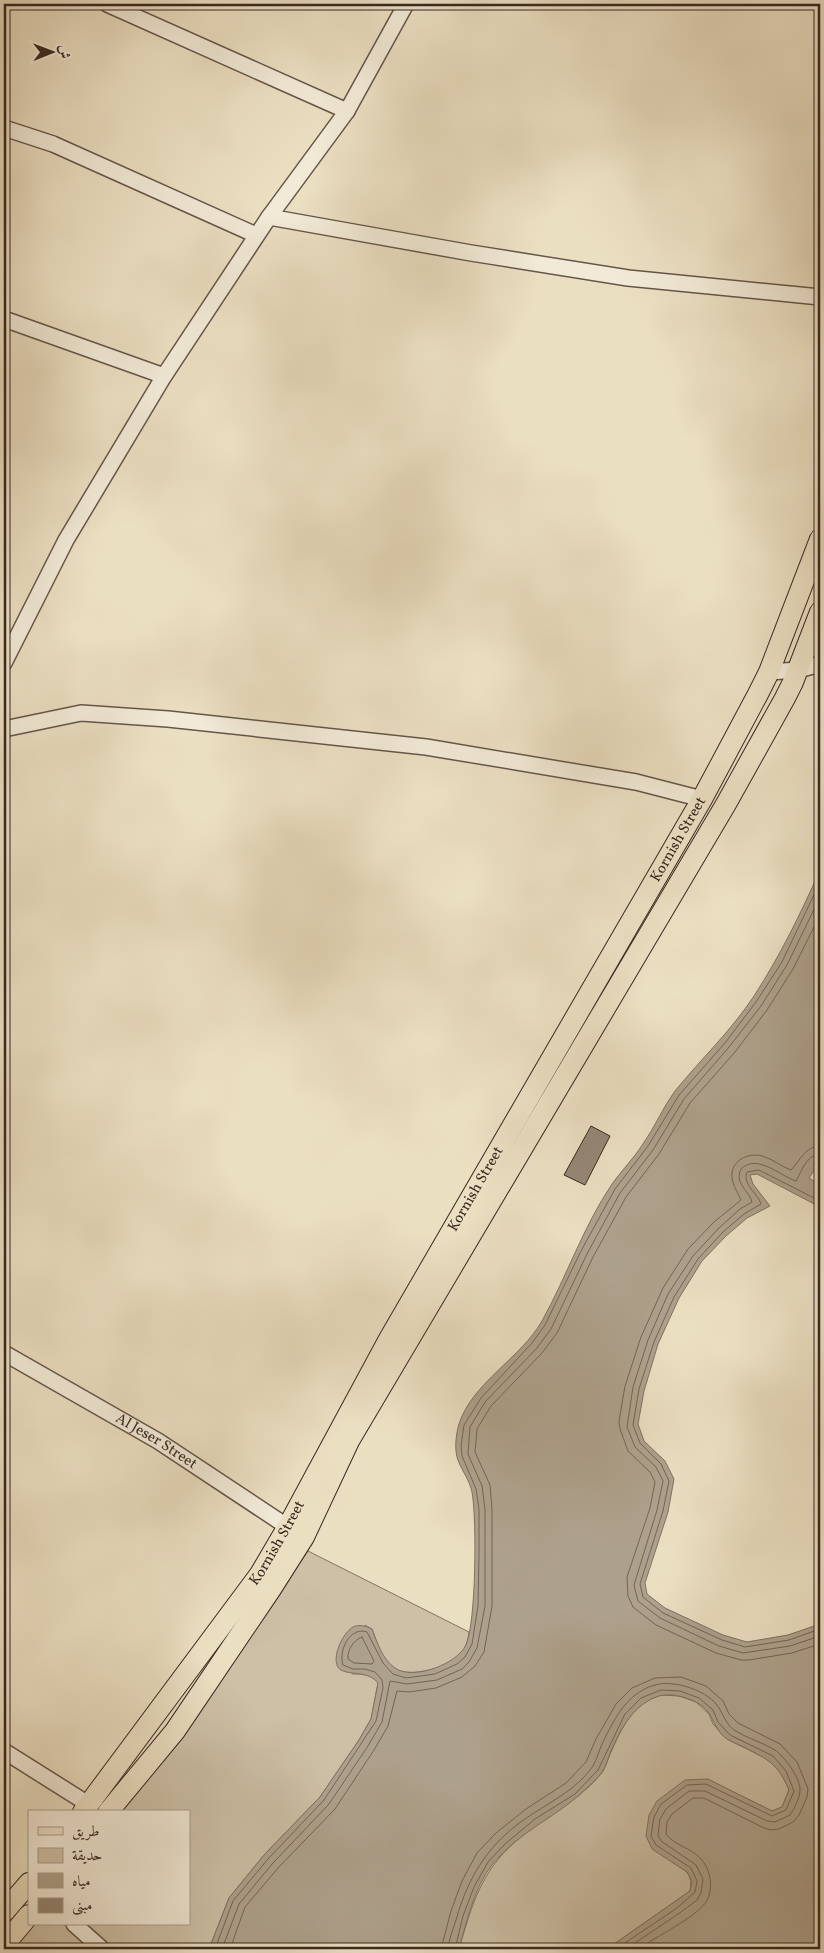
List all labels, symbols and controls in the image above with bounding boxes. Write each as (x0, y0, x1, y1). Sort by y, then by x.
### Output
north arrow (28, 28, 78, 78)
text: ش (54, 45, 73, 59)
street label: Kornish Street (646, 793, 711, 886)
street label: Kornish Street (443, 1143, 509, 1235)
street label: Al Jeser Street (112, 1408, 201, 1474)
street label: Kornish Street (244, 1497, 310, 1590)
legend (28, 1810, 190, 1926)
text: طريق (72, 1822, 99, 1843)
text: حديقة (72, 1846, 102, 1867)
text: مياه (72, 1872, 90, 1893)
text: مبنى (72, 1896, 92, 1917)

